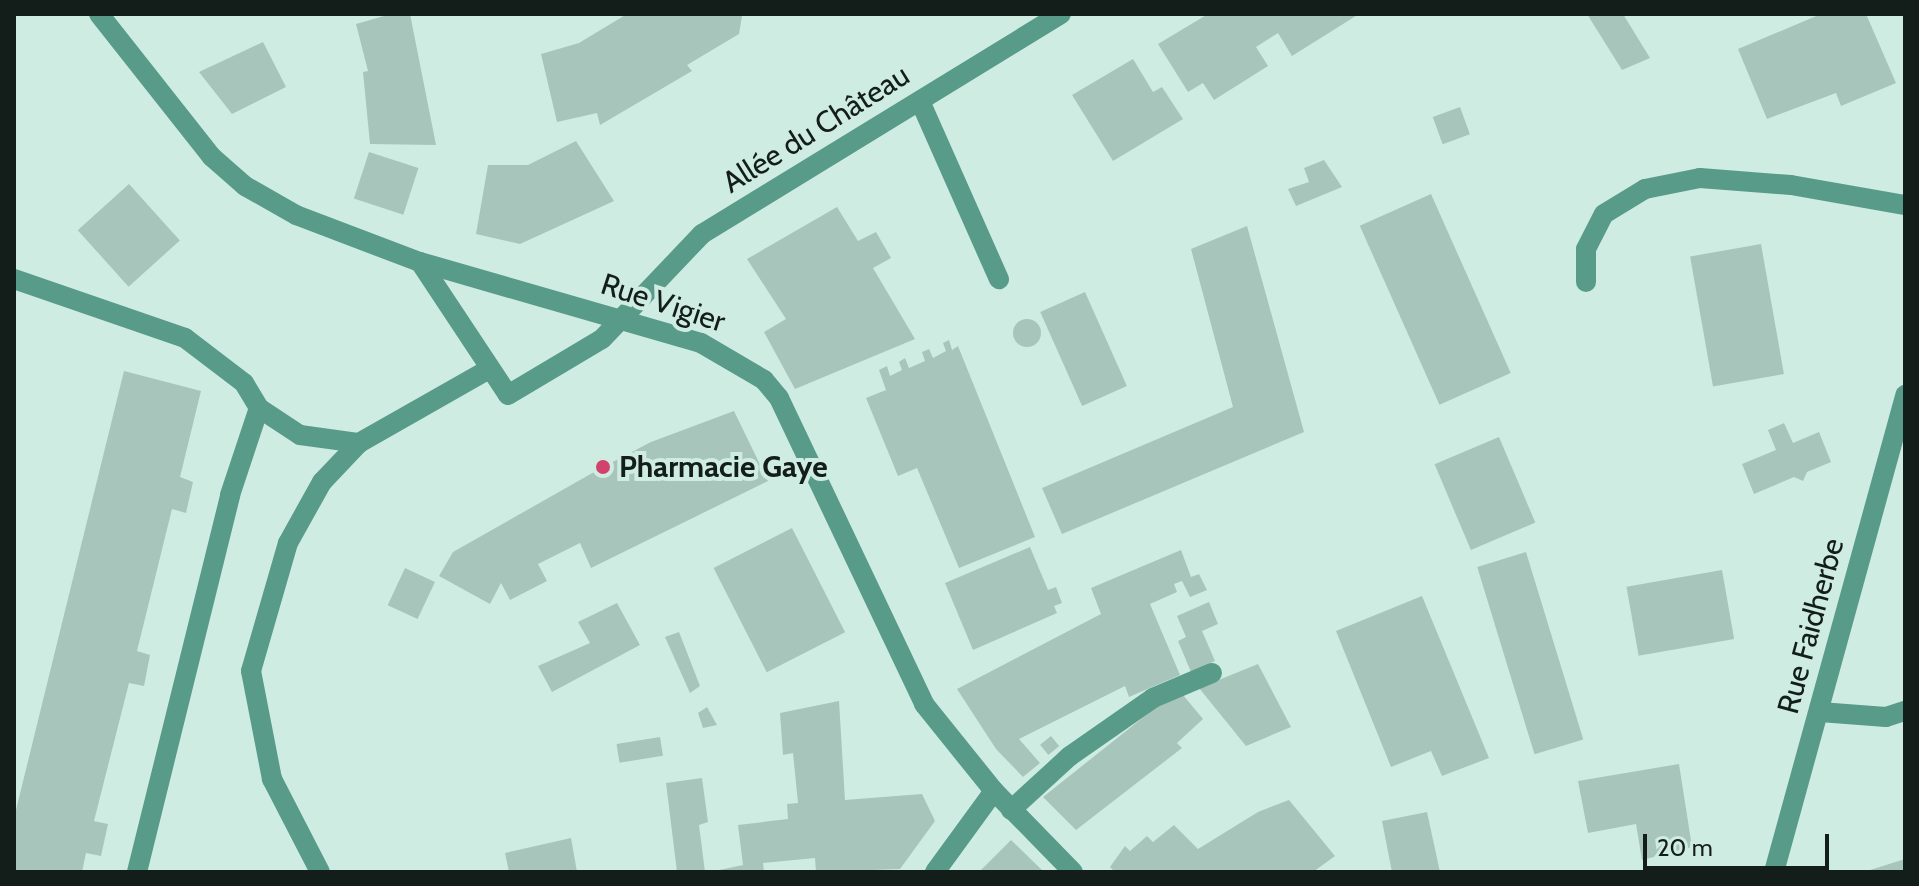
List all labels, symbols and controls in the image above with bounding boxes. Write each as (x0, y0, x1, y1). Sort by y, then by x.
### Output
street label: Allée du Château (716, 57, 916, 201)
street label: Rue Vigier (596, 266, 730, 340)
place label: Pharmacie Gaye (619, 449, 828, 485)
marker: Pharmacie Gaye (594, 458, 612, 476)
street label: Rue Faidherbe (1770, 534, 1852, 718)
scale bar (1647, 818, 1833, 868)
text: 20 m (1657, 833, 1713, 862)

